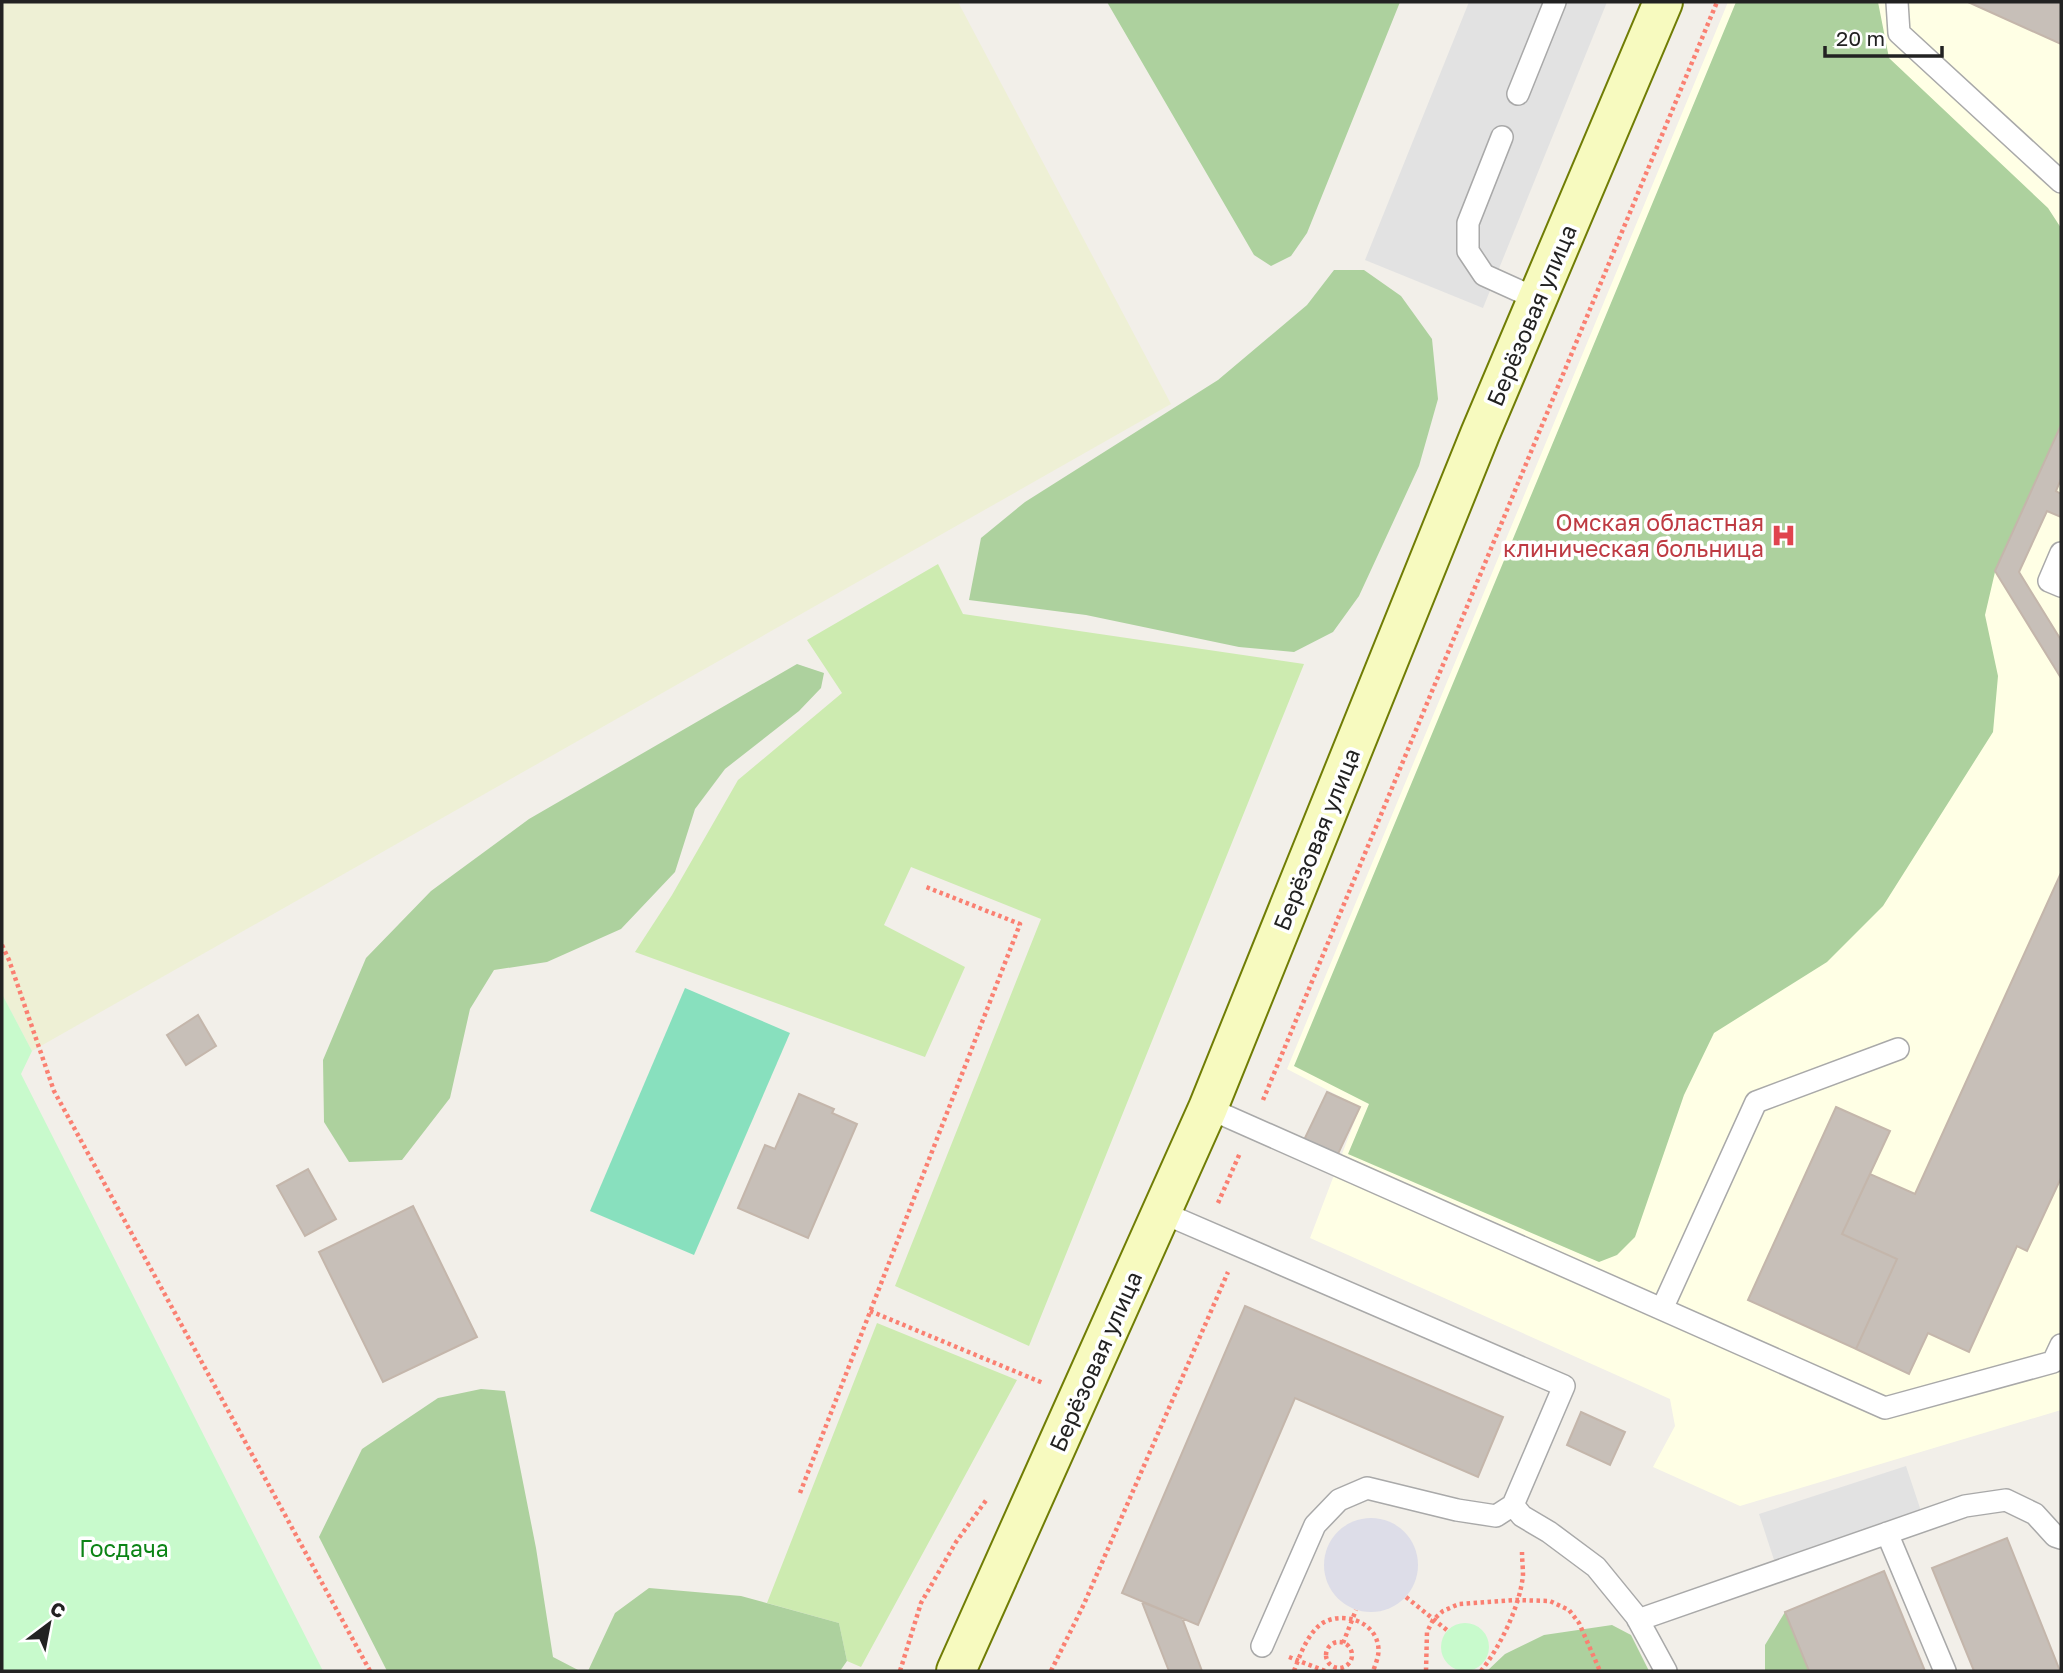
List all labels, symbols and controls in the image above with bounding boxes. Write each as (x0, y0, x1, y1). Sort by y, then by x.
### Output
scale bar (1825, 14, 1942, 58)
text: 20 m (1836, 25, 1885, 51)
street label: Берёзовая улица (1480, 220, 1582, 410)
place label: Омская областная клиническая больница (1503, 508, 1764, 562)
hospital icon: Омская областная клиническая больница (1770, 521, 1798, 549)
street label: Берёзовая улица (1267, 744, 1365, 934)
street label: Берёзовая улица (1043, 1267, 1147, 1455)
park label: Госдача (79, 1534, 169, 1562)
north arrow (14, 1589, 84, 1659)
text: С (46, 1596, 70, 1622)

